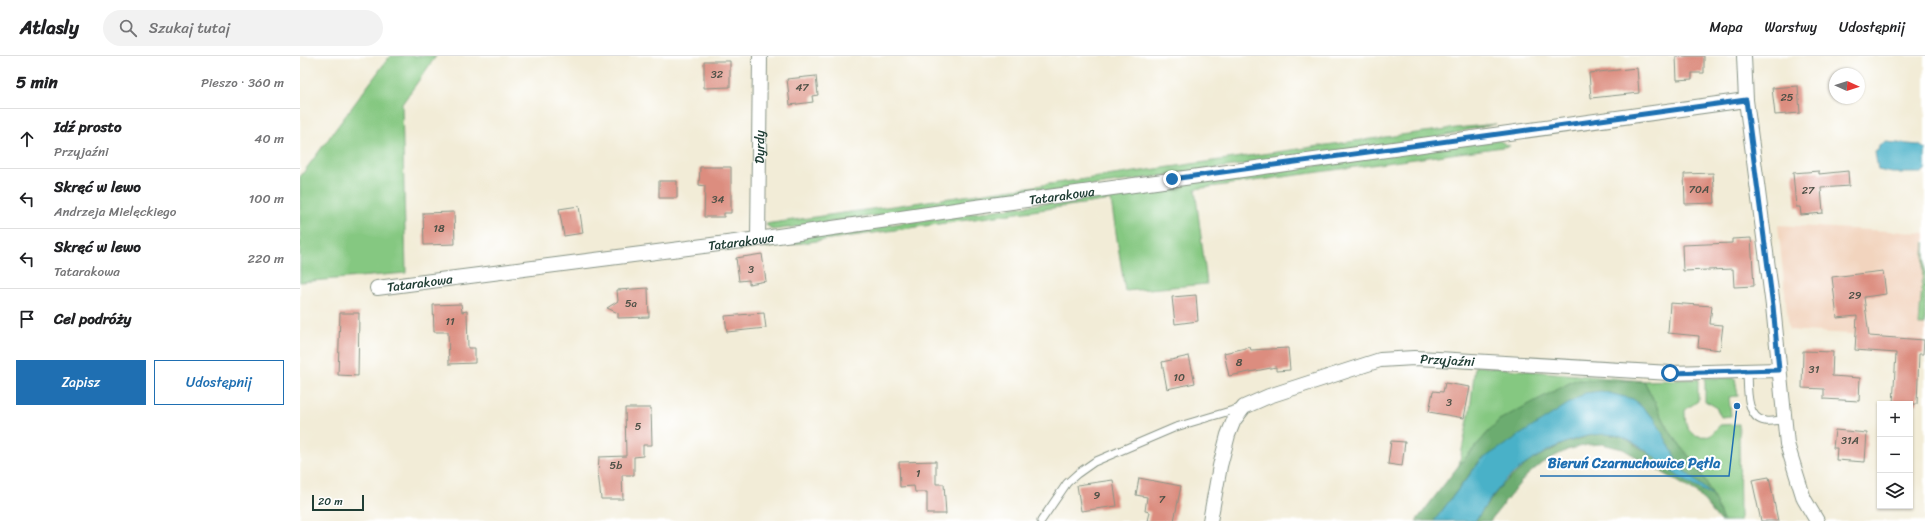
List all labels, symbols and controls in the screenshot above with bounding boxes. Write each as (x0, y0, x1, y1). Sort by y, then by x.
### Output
search box (103, 10, 383, 46)
text: Atlasly (20, 11, 79, 44)
text: Szukaj tutaj (149, 15, 230, 41)
text: Mapa (1710, 15, 1742, 40)
text: Warstwy (1764, 15, 1817, 40)
text: Udostępnij (1839, 15, 1905, 40)
icon: search (117, 17, 139, 39)
house number: 32 (711, 65, 724, 84)
text: 5 min (16, 67, 58, 97)
north arrow (1829, 68, 1865, 104)
text: Pieszo · 360 m (201, 71, 284, 94)
house number: 47 (795, 78, 809, 97)
house number: 25 (1780, 88, 1794, 107)
text: Idź prosto (54, 114, 122, 140)
text: 40 m (254, 127, 284, 150)
icon: ahead (16, 128, 38, 150)
street label: Dyrdy (748, 130, 771, 164)
text: Przyjaźni (54, 140, 108, 163)
route end (1163, 170, 1181, 188)
text: Skręć w lewo (54, 174, 141, 200)
street label: Tatarakowa (1028, 180, 1096, 212)
house number: 70A (1689, 180, 1709, 199)
house number: 27 (1802, 181, 1815, 200)
text: 100 m (249, 187, 284, 210)
icon: left (16, 188, 38, 210)
house number: 34 (712, 190, 725, 209)
text: Andrzeja Mielęckiego (54, 200, 176, 223)
house number: 18 (433, 219, 445, 238)
street label: Tatarakowa (707, 226, 776, 257)
text: Skręć w lewo (54, 234, 141, 260)
text: 220 m (247, 247, 284, 270)
icon: left (16, 248, 38, 270)
text: Tatarakowa (54, 260, 120, 283)
house number: 3 (748, 260, 754, 279)
street label: Tatarakowa (386, 267, 454, 299)
house number: 29 (1848, 286, 1862, 305)
house number: 5a (625, 294, 638, 313)
text: Cel podróży (54, 306, 131, 332)
icon: arrive (16, 308, 38, 330)
house number: 11 (445, 312, 455, 331)
street label: Przyjaźni (1420, 347, 1476, 373)
house number: 8 (1236, 353, 1243, 372)
button: Zapisz (16, 360, 146, 405)
button: Udostępnij (154, 360, 284, 405)
house number: 31 (1809, 360, 1820, 379)
route start (1661, 364, 1679, 382)
house number: 10 (1173, 368, 1185, 387)
house number: 3 (1446, 393, 1452, 412)
map controls (1877, 401, 1913, 509)
button: + (1877, 401, 1913, 437)
house number: 5 (635, 417, 642, 436)
house number: 31A (1841, 431, 1859, 450)
button: − (1877, 437, 1913, 473)
callout: Bieruń Czarnuchowice Pętla (1540, 450, 1729, 476)
text: Bieruń Czarnuchowice Pętla (1548, 451, 1721, 476)
house number: 5b (610, 456, 622, 475)
house number: 1 (916, 464, 921, 483)
button: layers (1877, 473, 1913, 509)
house number: 9 (1094, 486, 1101, 505)
house number: 7 (1159, 490, 1166, 509)
text: 20 m (318, 492, 343, 511)
scale bar (312, 493, 364, 512)

